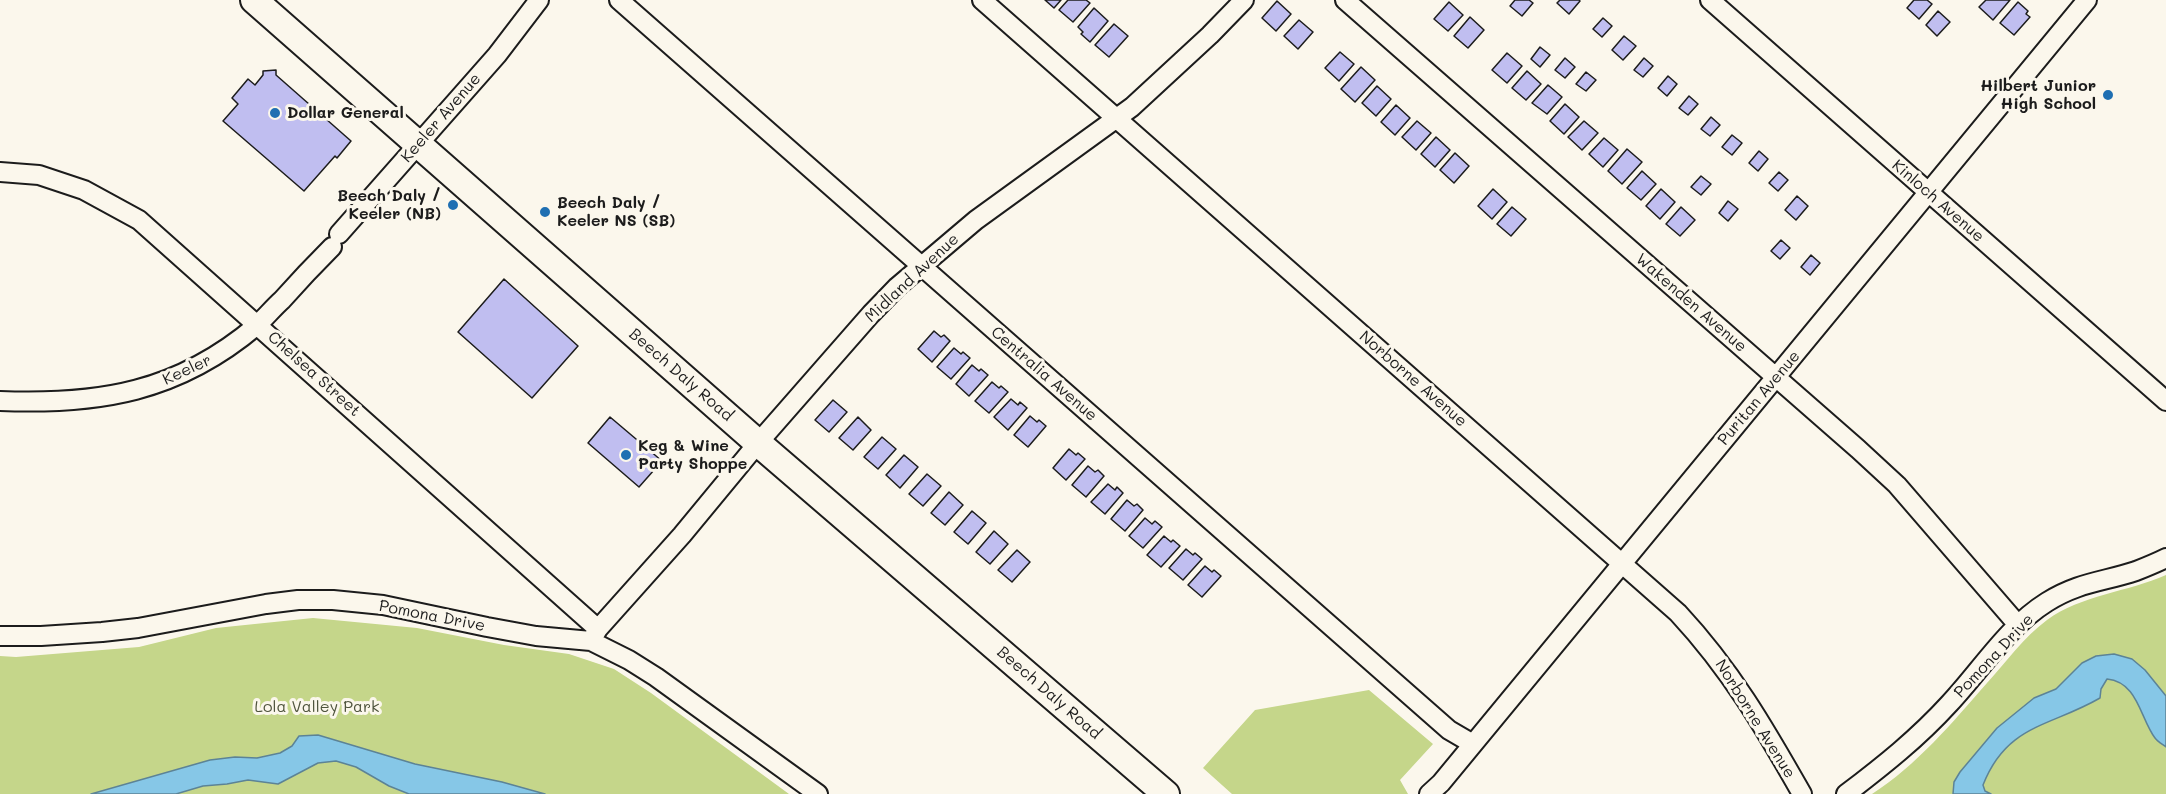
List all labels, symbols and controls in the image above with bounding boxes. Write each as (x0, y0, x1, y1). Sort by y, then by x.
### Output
street label: Keeler Avenue (397, 69, 485, 167)
place label: Hilbert Junior High School (1980, 76, 2096, 114)
marker: Hilbert Junior High School (2101, 88, 2115, 102)
place label: Dollar General (287, 103, 404, 123)
marker: Dollar General (268, 106, 282, 120)
street label: Kinloch Avenue (1888, 156, 1988, 246)
place label: Beech Daly / Keeler (NB) (337, 186, 441, 224)
place label: Beech Daly / Keeler NS (SB) (557, 193, 675, 231)
marker: Beech Daly / Keeler (NB) (446, 198, 460, 212)
marker: Beech Daly / Keeler NS (SB) (538, 205, 552, 219)
street label: Midland Avenue (861, 230, 963, 326)
street label: Wakenden Avenue (1632, 250, 1750, 356)
street label: Centralia Avenue (987, 323, 1101, 425)
street label: Beech Daly Road (625, 325, 737, 425)
street label: Chelsea Street (264, 327, 364, 421)
street label: Norborne Avenue (1355, 327, 1471, 431)
street label: Puritan Avenue (1714, 347, 1804, 449)
street label: Keeler (160, 350, 214, 390)
place label: Keg & Wine Party Shoppe (638, 436, 747, 474)
marker: Keg & Wine Party Shoppe (619, 448, 633, 462)
street label: Pomona Drive (377, 596, 487, 636)
street label: Pomona Drive (1950, 610, 2038, 702)
street label: Beech Daly Road (993, 643, 1105, 743)
street label: Norborne Avenue (1711, 656, 1799, 782)
park label: Lola Valley Park (255, 697, 379, 717)

